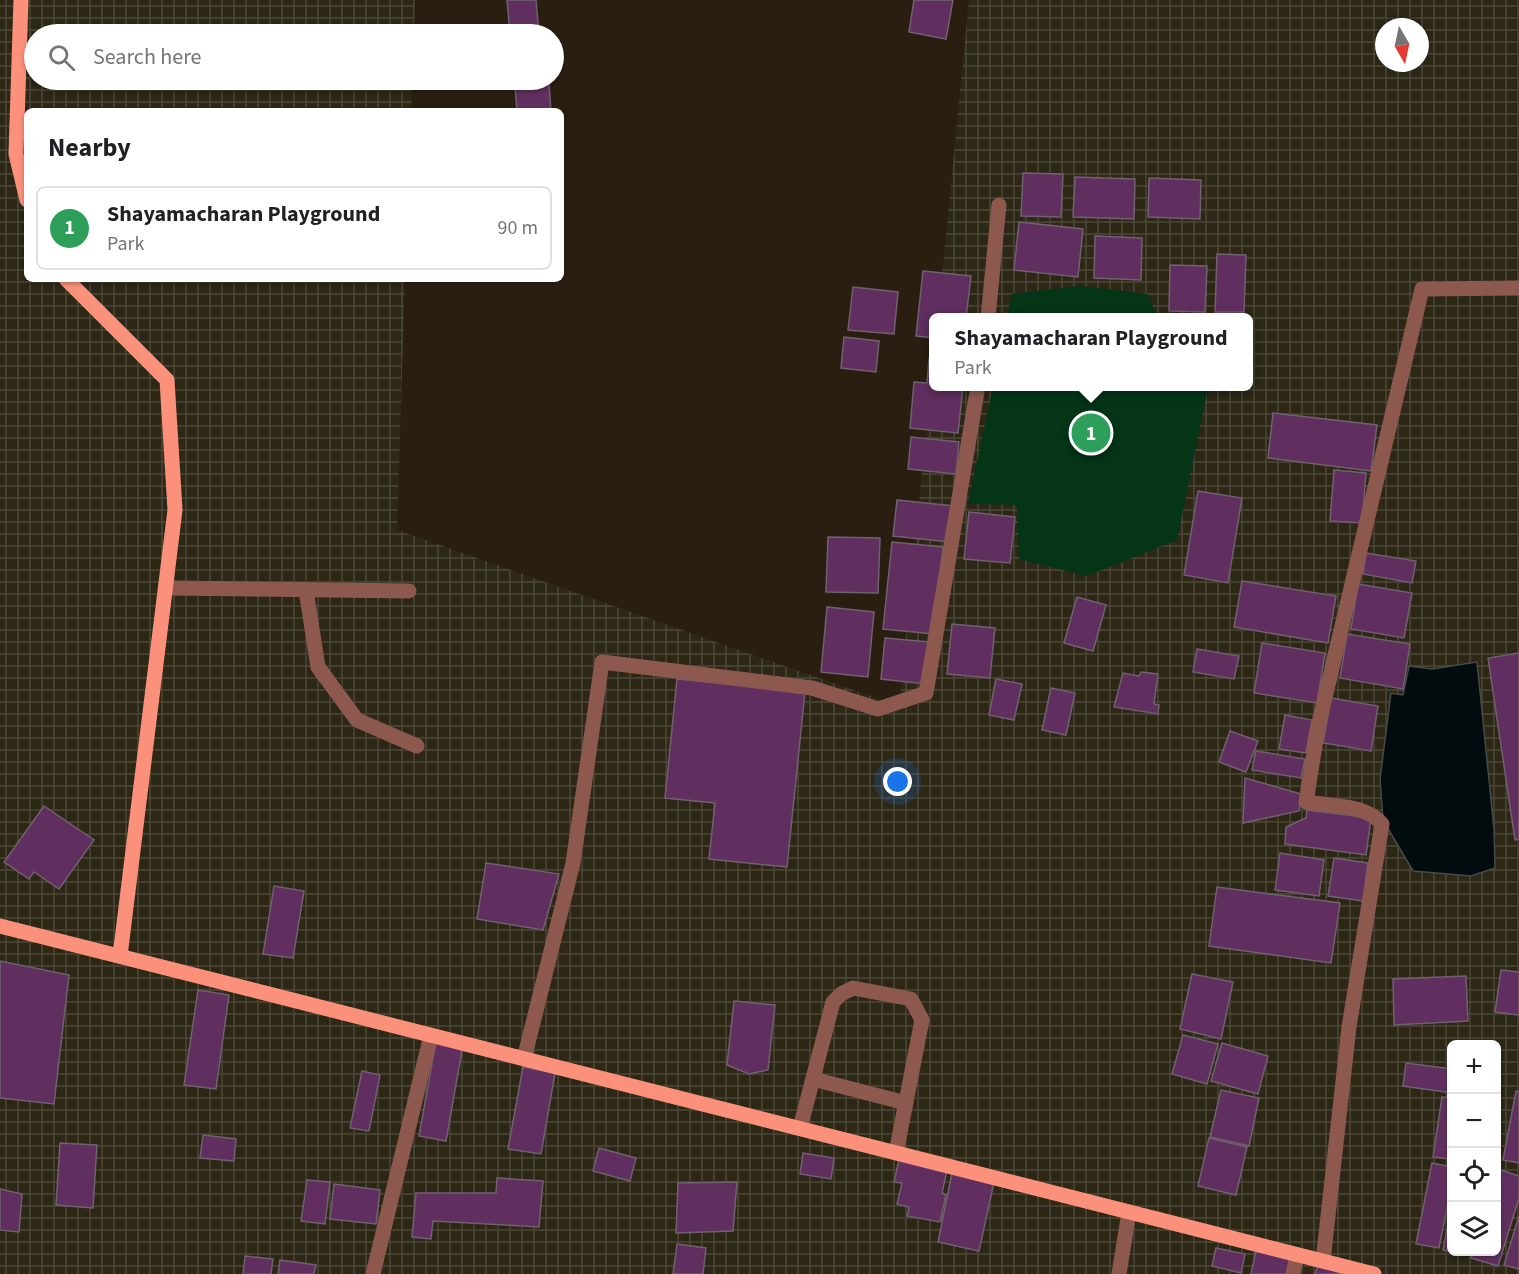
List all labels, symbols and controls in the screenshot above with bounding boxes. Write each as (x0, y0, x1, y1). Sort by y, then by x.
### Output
north arrow (1375, 18, 1429, 72)
search box (24, 24, 564, 90)
icon: search (45, 41, 78, 74)
text: Search here (93, 41, 201, 73)
text: Nearby (48, 129, 131, 166)
text: Shayamacharan Playground (107, 198, 380, 230)
text: 1 (64, 214, 75, 242)
text: 90 m (498, 214, 538, 242)
text: Park (107, 230, 144, 258)
popup (929, 313, 1253, 391)
text: Shayamacharan Playground (954, 322, 1228, 354)
text: Park (954, 354, 992, 382)
pin: 1 (1072, 410, 1110, 456)
your location (883, 767, 912, 796)
map controls (1447, 1040, 1501, 1256)
button: + (1447, 1040, 1501, 1094)
button: − (1447, 1094, 1501, 1148)
button: locate (1447, 1148, 1501, 1202)
button: layers (1447, 1202, 1501, 1256)

